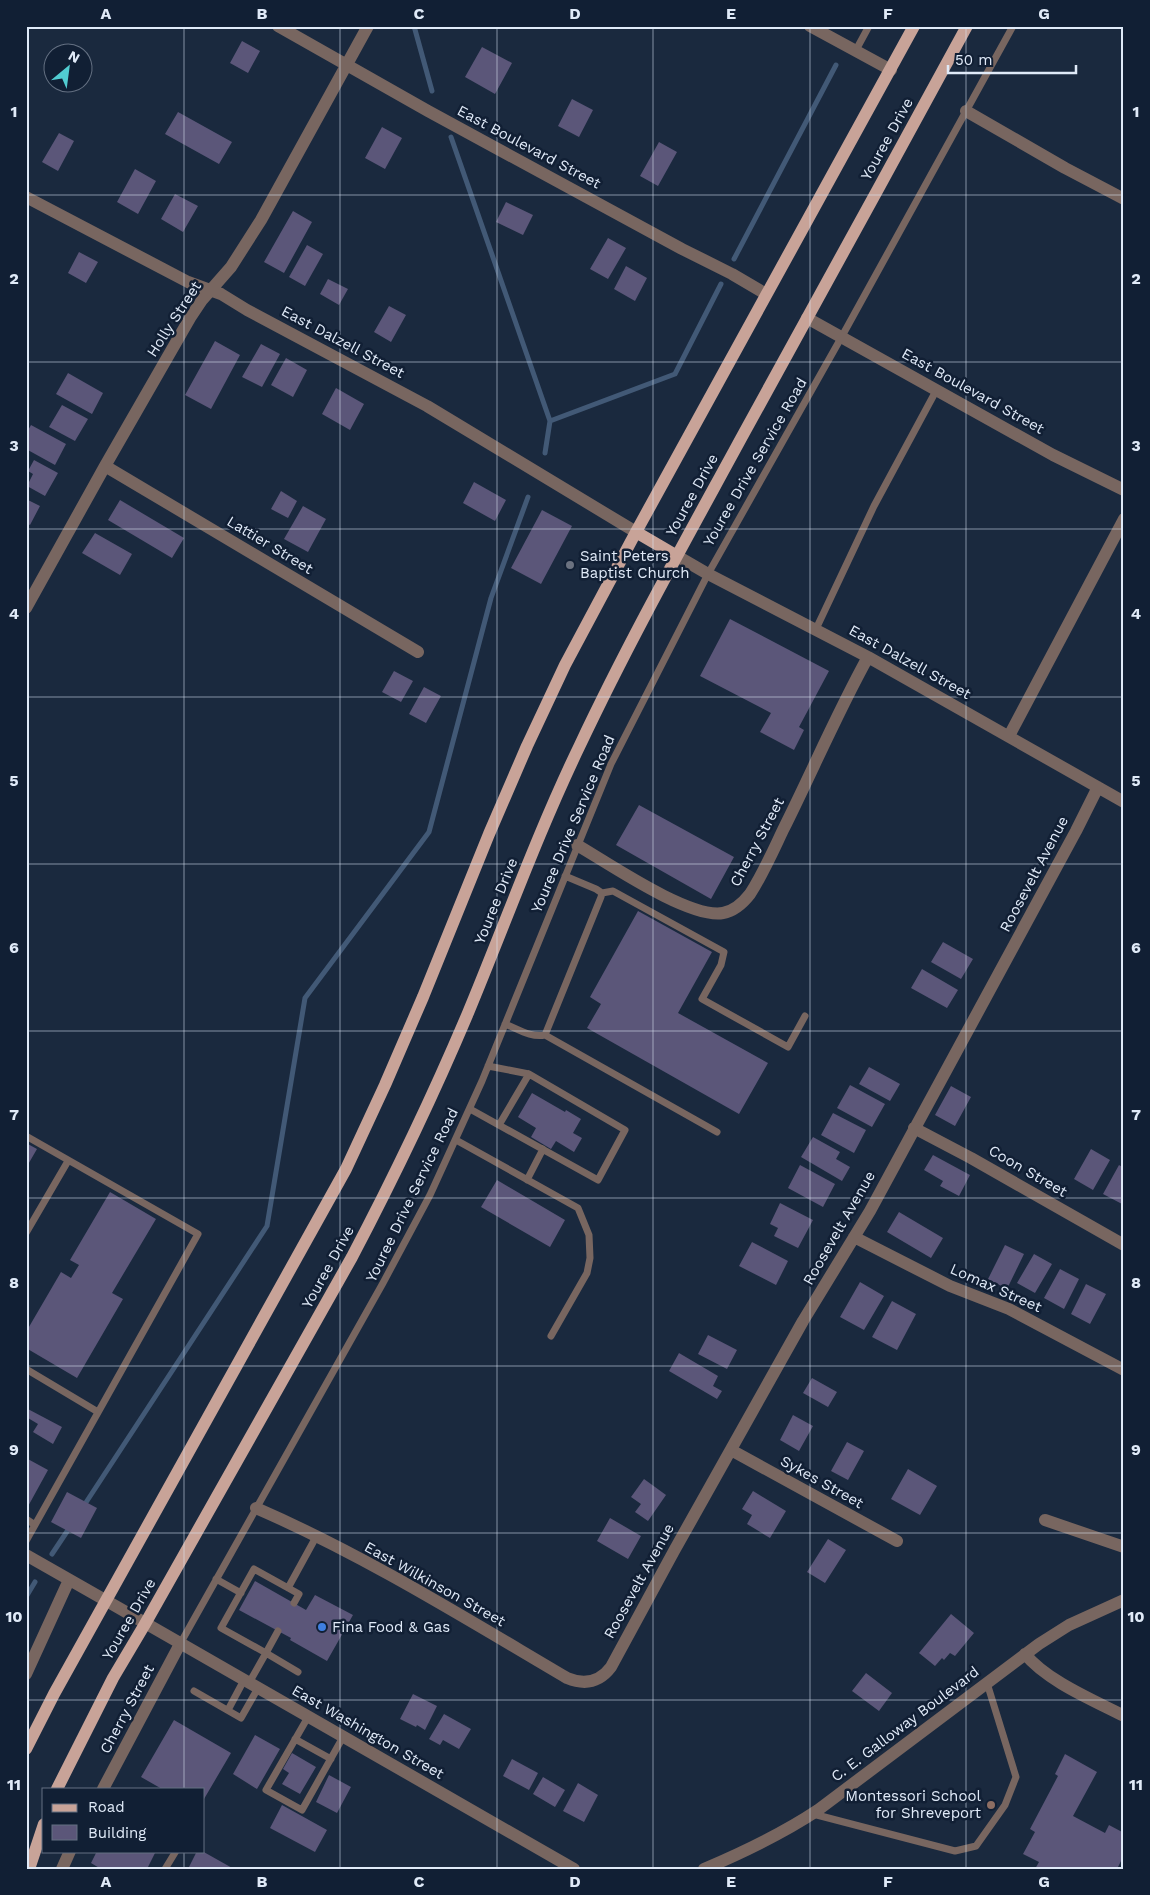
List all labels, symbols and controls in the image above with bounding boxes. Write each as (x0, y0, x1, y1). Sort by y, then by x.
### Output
text: A (101, 4, 112, 23)
text: B (257, 4, 268, 23)
text: C (414, 4, 425, 23)
text: D (569, 4, 581, 23)
text: E (726, 4, 736, 23)
text: F (883, 4, 893, 23)
text: G (1038, 4, 1050, 23)
north arrow (42, 42, 92, 92)
scale bar (948, 42, 1075, 74)
text: N (66, 47, 83, 66)
text: 50 m (955, 51, 992, 69)
street label: Youree Drive (857, 95, 917, 183)
street label: East Boulevard Street (454, 101, 605, 193)
text: 1 (11, 102, 17, 121)
text: 1 (1133, 102, 1139, 121)
text: 2 (9, 269, 19, 288)
text: 2 (1131, 269, 1141, 288)
street label: Holly Street (143, 277, 205, 360)
street label: East Dalzell Street (278, 302, 408, 382)
street label: East Boulevard Street (899, 344, 1048, 438)
street label: Youree Drive Service Road (699, 375, 811, 549)
text: 3 (9, 436, 19, 455)
text: 3 (1131, 436, 1141, 455)
street label: Youree Drive (662, 451, 722, 539)
street label: Lattier Street (224, 512, 317, 578)
place label: Saint Peters Baptist Church (580, 547, 690, 582)
marker: Saint Peters Baptist Church (564, 559, 576, 571)
text: 4 (9, 604, 19, 623)
text: 4 (1131, 604, 1141, 623)
street label: East Dalzell Street (846, 621, 975, 703)
street label: Youree Drive Service Road (527, 732, 619, 916)
text: 5 (9, 771, 19, 790)
text: 5 (1131, 771, 1141, 790)
street label: Cherry Street (726, 794, 788, 890)
street label: Roosevelt Avenue (996, 813, 1072, 935)
street label: Youree Drive (471, 855, 521, 947)
text: 6 (9, 938, 19, 957)
text: 6 (1131, 938, 1141, 957)
text: 7 (9, 1105, 19, 1124)
street label: Youree Drive Service Road (362, 1105, 462, 1285)
text: 7 (1131, 1105, 1141, 1124)
street label: Coon Street (985, 1141, 1071, 1201)
street label: Roosevelt Avenue (799, 1168, 879, 1288)
street label: Youree Drive (298, 1223, 358, 1311)
street label: Lomax Street (947, 1260, 1045, 1317)
text: 8 (9, 1273, 19, 1292)
text: 8 (1131, 1273, 1141, 1292)
text: 9 (9, 1440, 19, 1459)
text: 9 (1131, 1440, 1141, 1459)
street label: Sykes Street (777, 1452, 867, 1513)
street label: Roosevelt Avenue (600, 1520, 678, 1642)
street label: East Wilkinson Street (361, 1538, 509, 1631)
street label: Youree Drive (98, 1575, 160, 1663)
text: 10 (5, 1607, 23, 1626)
text: 10 (1127, 1607, 1145, 1626)
place label: Fina Food & Gas (332, 1618, 450, 1636)
marker: Fina Food & Gas (316, 1621, 328, 1633)
street label: Cherry Street (96, 1661, 158, 1757)
street label: C. E. Galloway Boulevard (827, 1662, 983, 1786)
street label: East Washington Street (289, 1681, 448, 1783)
text: 11 (7, 1775, 21, 1794)
text: 11 (1129, 1775, 1143, 1794)
place label: Montessori School for Shreveport (845, 1787, 982, 1822)
legend (42, 1788, 205, 1852)
text: Road (88, 1798, 125, 1816)
marker: Montessori School for Shreveport (985, 1799, 997, 1811)
text: Building (88, 1824, 146, 1842)
text: A (101, 1872, 112, 1891)
text: B (257, 1872, 268, 1891)
text: C (414, 1872, 425, 1891)
text: D (569, 1872, 581, 1891)
text: E (726, 1872, 736, 1891)
text: F (883, 1872, 893, 1891)
text: G (1038, 1872, 1050, 1891)

